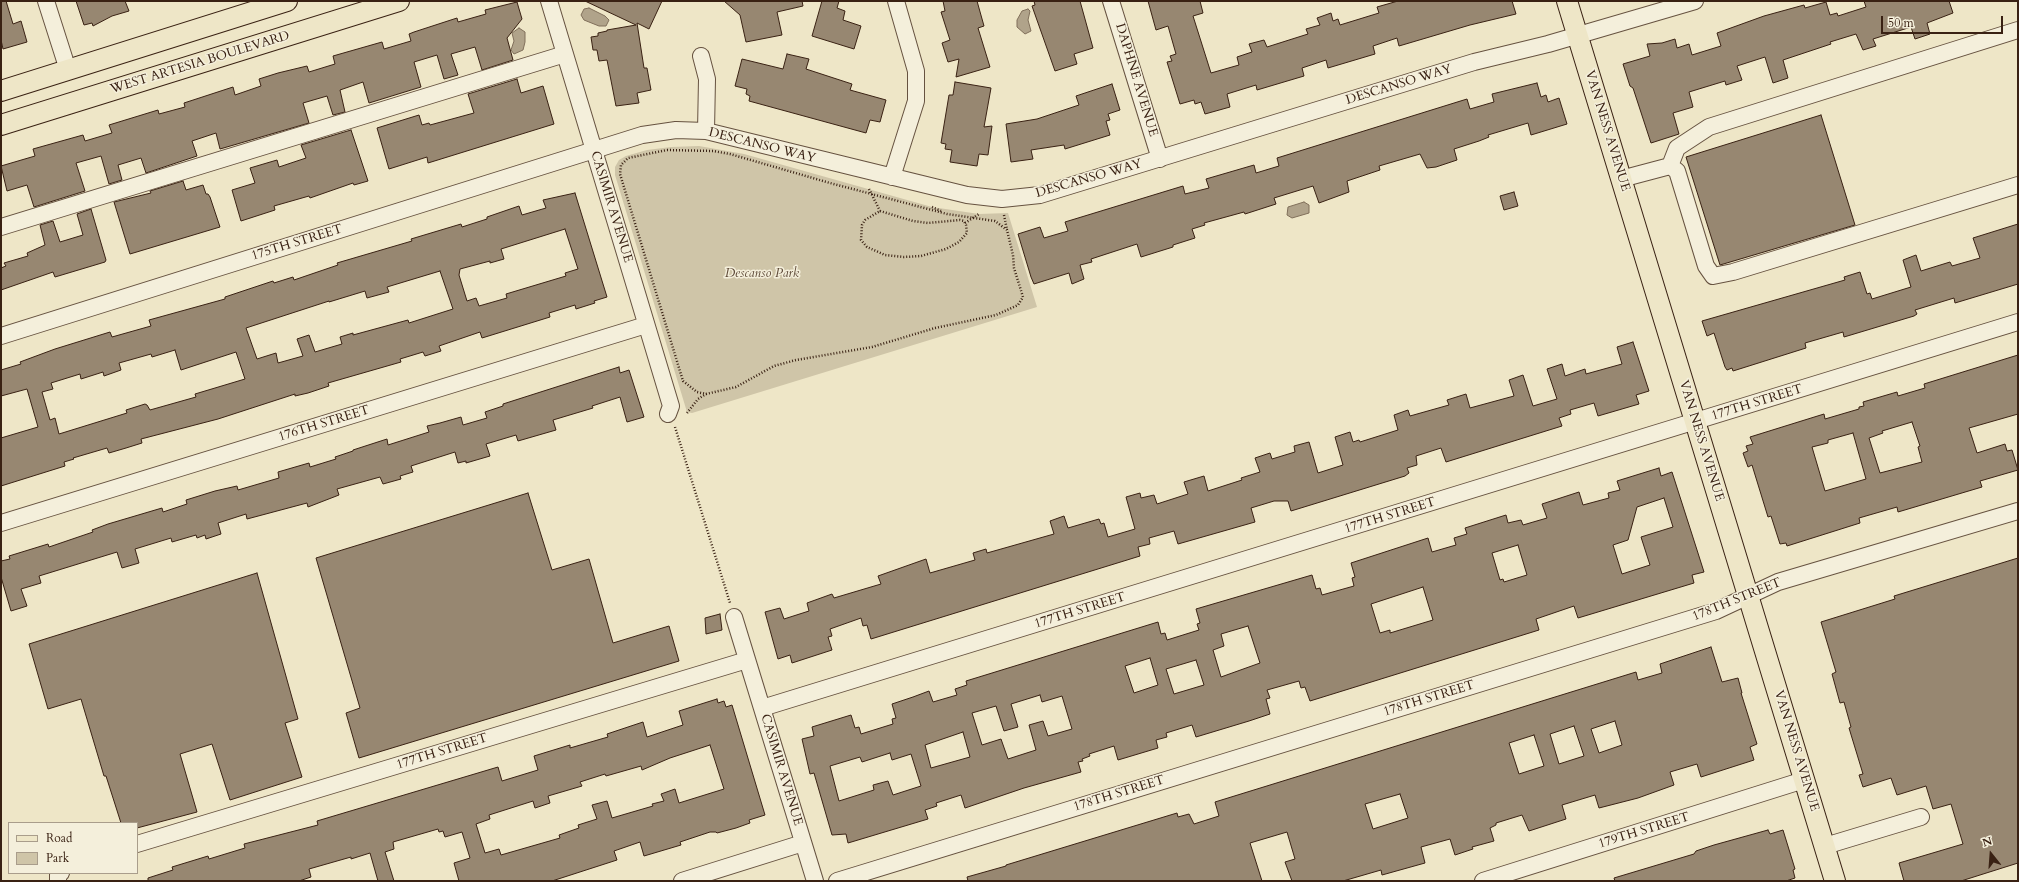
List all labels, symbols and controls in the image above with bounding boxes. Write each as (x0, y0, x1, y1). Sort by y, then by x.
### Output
scale bar (1883, 8, 2005, 34)
text: 50 m (1888, 15, 1914, 31)
street label: DAPHNE AVENUE (1111, 22, 1161, 138)
street label: WEST ARTESIA BOULEVARD (109, 28, 291, 98)
street label: DESCANSO WAY (1344, 61, 1454, 109)
street label: VAN NESS AVENUE (1581, 69, 1633, 193)
street label: DESCANSO WAY (707, 125, 817, 167)
street label: CASIMIR AVENUE (587, 149, 635, 265)
street label: DESCANSO WAY (1034, 156, 1144, 202)
street label: 175TH STREET (250, 222, 344, 264)
park label: Descanso Park (725, 266, 799, 282)
street label: VAN NESS AVENUE (1675, 379, 1727, 503)
street label: 177TH STREET (1710, 382, 1804, 424)
street label: 176TH STREET (277, 403, 371, 445)
street label: 177TH STREET (1343, 495, 1437, 537)
street label: 178TH STREET (1690, 575, 1784, 625)
street label: 177TH STREET (1033, 590, 1127, 632)
street label: 178TH STREET (1382, 678, 1476, 720)
street label: VAN NESS AVENUE (1770, 689, 1822, 813)
street label: CASIMIR AVENUE (757, 712, 805, 828)
street label: 177TH STREET (395, 731, 489, 773)
street label: 178TH STREET (1072, 773, 1166, 815)
street label: 179TH STREET (1597, 810, 1691, 852)
legend (8, 822, 138, 874)
text: Road (46, 830, 72, 846)
text: N (1981, 833, 1994, 851)
north arrow (1971, 834, 2011, 874)
text: Park (46, 850, 69, 866)

